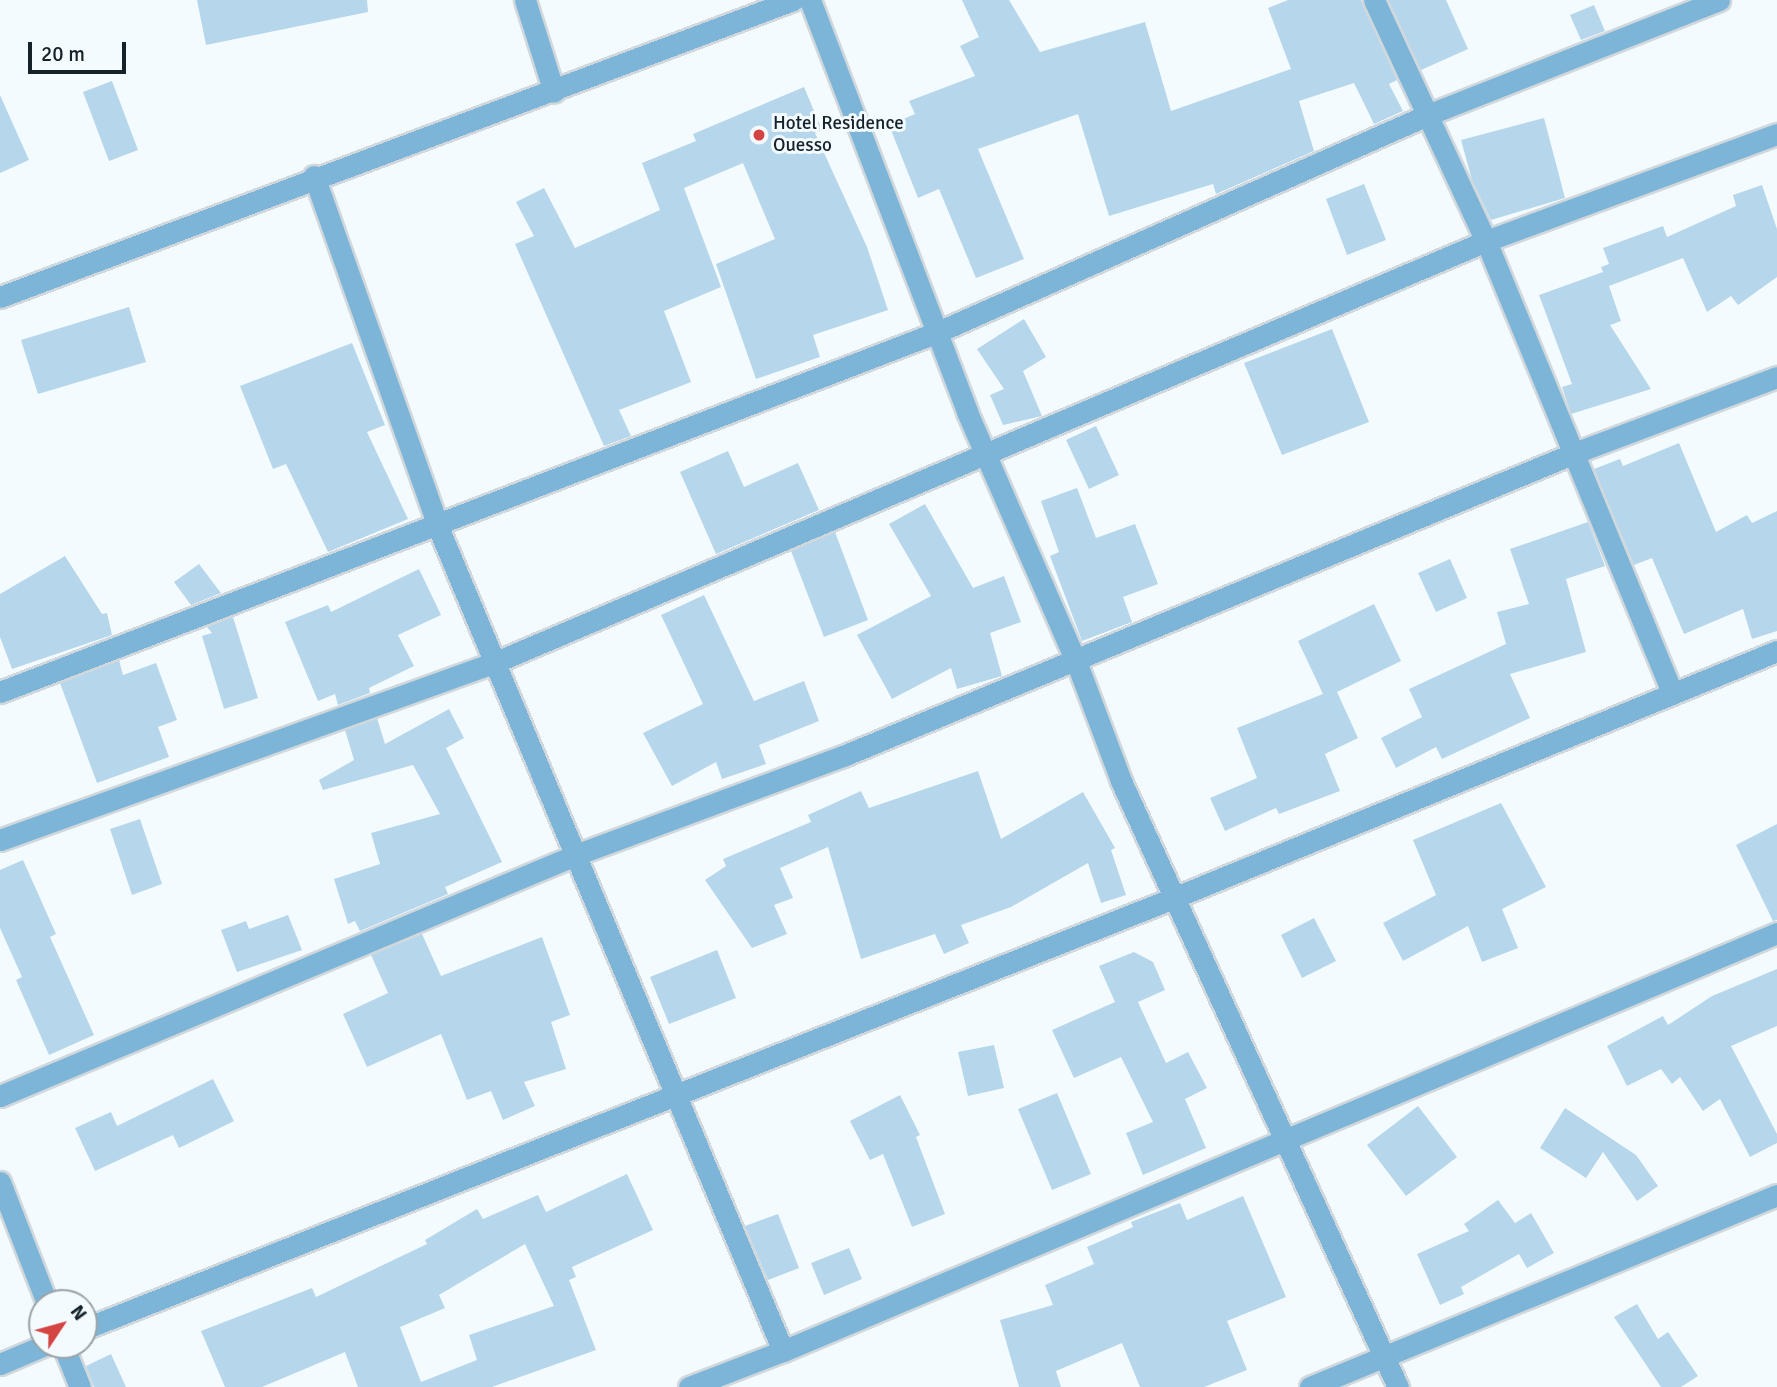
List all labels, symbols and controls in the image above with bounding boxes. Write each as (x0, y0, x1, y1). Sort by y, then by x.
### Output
scale bar (32, 28, 130, 72)
text: 20 m (41, 41, 85, 67)
place label: Hotel Residence Ouesso (773, 113, 904, 157)
marker: Hotel Residence Ouesso (751, 127, 767, 143)
north arrow (28, 1289, 98, 1359)
text: N (65, 1300, 92, 1325)

